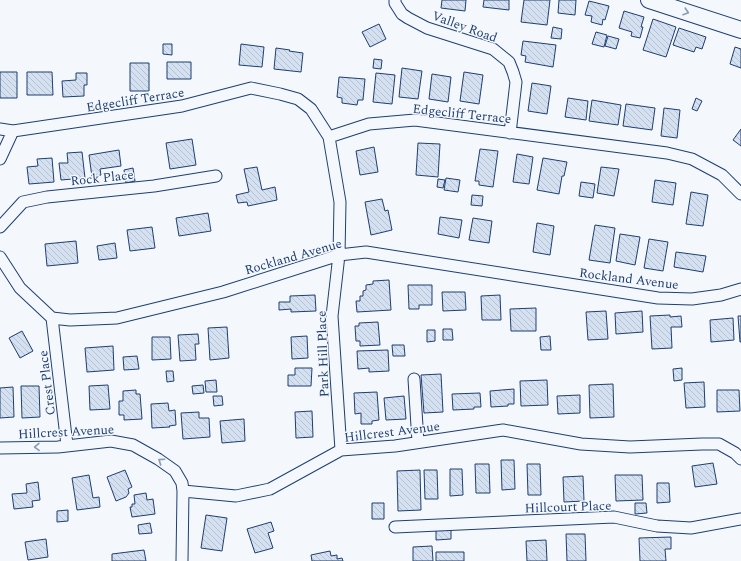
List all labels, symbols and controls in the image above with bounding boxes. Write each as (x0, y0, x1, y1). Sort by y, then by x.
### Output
street label: Valley Road (429, 6, 500, 48)
one-way arrow (682, 7, 689, 16)
street label: Edgecliff Terrace (85, 82, 186, 118)
street label: Edgecliff Terrace (412, 99, 512, 129)
street label: Rock Place (70, 165, 135, 191)
street label: Rockland Avenue (242, 234, 344, 280)
street label: Rockland Avenue (578, 263, 680, 295)
street label: Park Hill Place (311, 310, 335, 398)
street label: Crest Place (33, 349, 61, 416)
street label: Hillcrest Avenue (343, 416, 441, 448)
street label: Hillcrest Avenue (18, 419, 115, 445)
one-way arrow (34, 443, 40, 451)
one-way arrow (159, 459, 166, 466)
street label: Hillcourt Place (524, 495, 612, 519)

